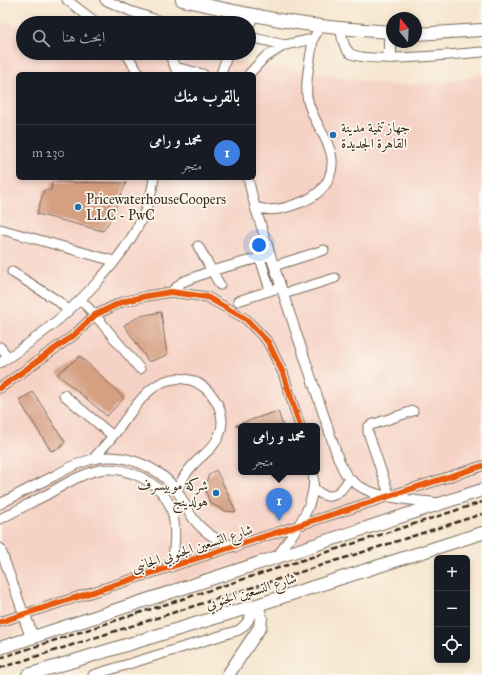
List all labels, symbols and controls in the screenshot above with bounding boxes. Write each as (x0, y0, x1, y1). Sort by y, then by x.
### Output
north arrow (386, 12, 422, 48)
search box (16, 16, 256, 60)
icon: search (30, 27, 52, 49)
text: ابحث هنا (62, 28, 105, 46)
text: بالقرب منك (174, 86, 240, 107)
place label: جهاز تنمية مدينة القاهرة الجديدة (341, 119, 410, 152)
marker: جهاز تنمية مدينة القاهرة الجديدة (328, 130, 338, 140)
text: محمد و رامى (149, 131, 202, 149)
text: 230 m (32, 145, 65, 161)
text: 1 (224, 145, 230, 161)
text: متجر (181, 158, 202, 174)
place label: PricewaterhouseCoopers LLC - PwC (86, 191, 226, 224)
marker: PricewaterhouseCoopers LLC - PwC (73, 202, 83, 212)
your location (249, 235, 269, 255)
popup (238, 423, 320, 475)
text: محمد و رامى (253, 427, 305, 445)
text: متجر (253, 454, 273, 470)
place label: شركة موبيسرف هولدينج (137, 477, 208, 514)
marker: شركة موبيسرف هولدينج (211, 488, 221, 498)
pin: 1 (266, 488, 292, 521)
street label: شارع التسعين الجنوبي الجانبى (129, 521, 256, 579)
map controls (434, 555, 470, 663)
button: + (434, 555, 470, 591)
street label: شارع التسعين الجنوبي (203, 570, 300, 616)
button: − (434, 591, 470, 627)
button: locate (434, 627, 470, 663)

